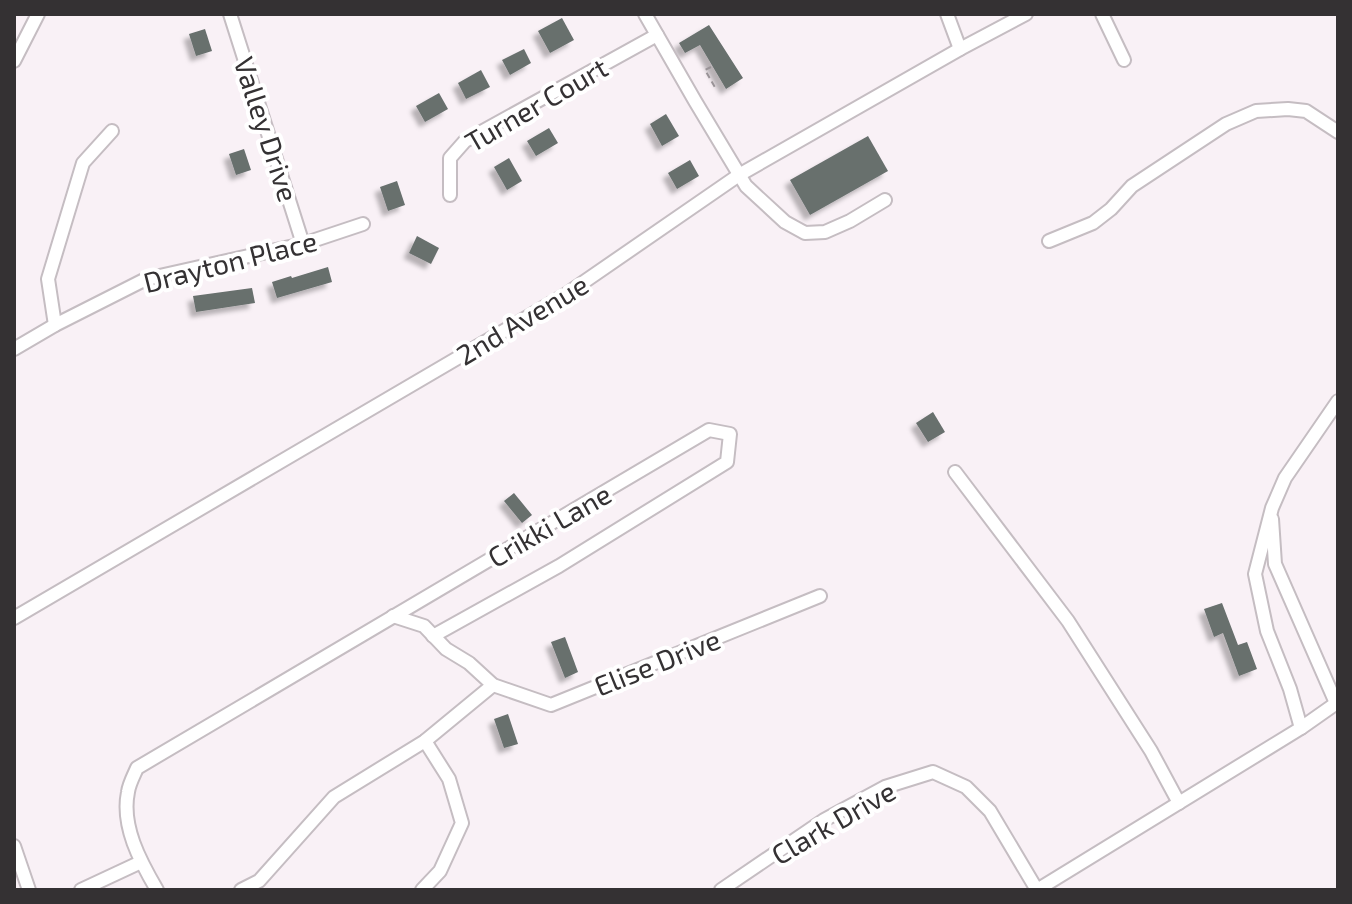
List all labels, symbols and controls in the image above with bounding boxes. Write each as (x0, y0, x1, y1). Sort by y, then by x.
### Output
street label: Turner Court (459, 50, 613, 158)
street label: Valley Drive (228, 52, 306, 206)
street label: Drayton Place (140, 223, 320, 299)
street label: 2nd Avenue (450, 266, 594, 372)
street label: Crikki Lane (481, 476, 617, 574)
street label: Elise Drive (589, 621, 725, 703)
street label: Clark Drive (765, 773, 901, 871)

